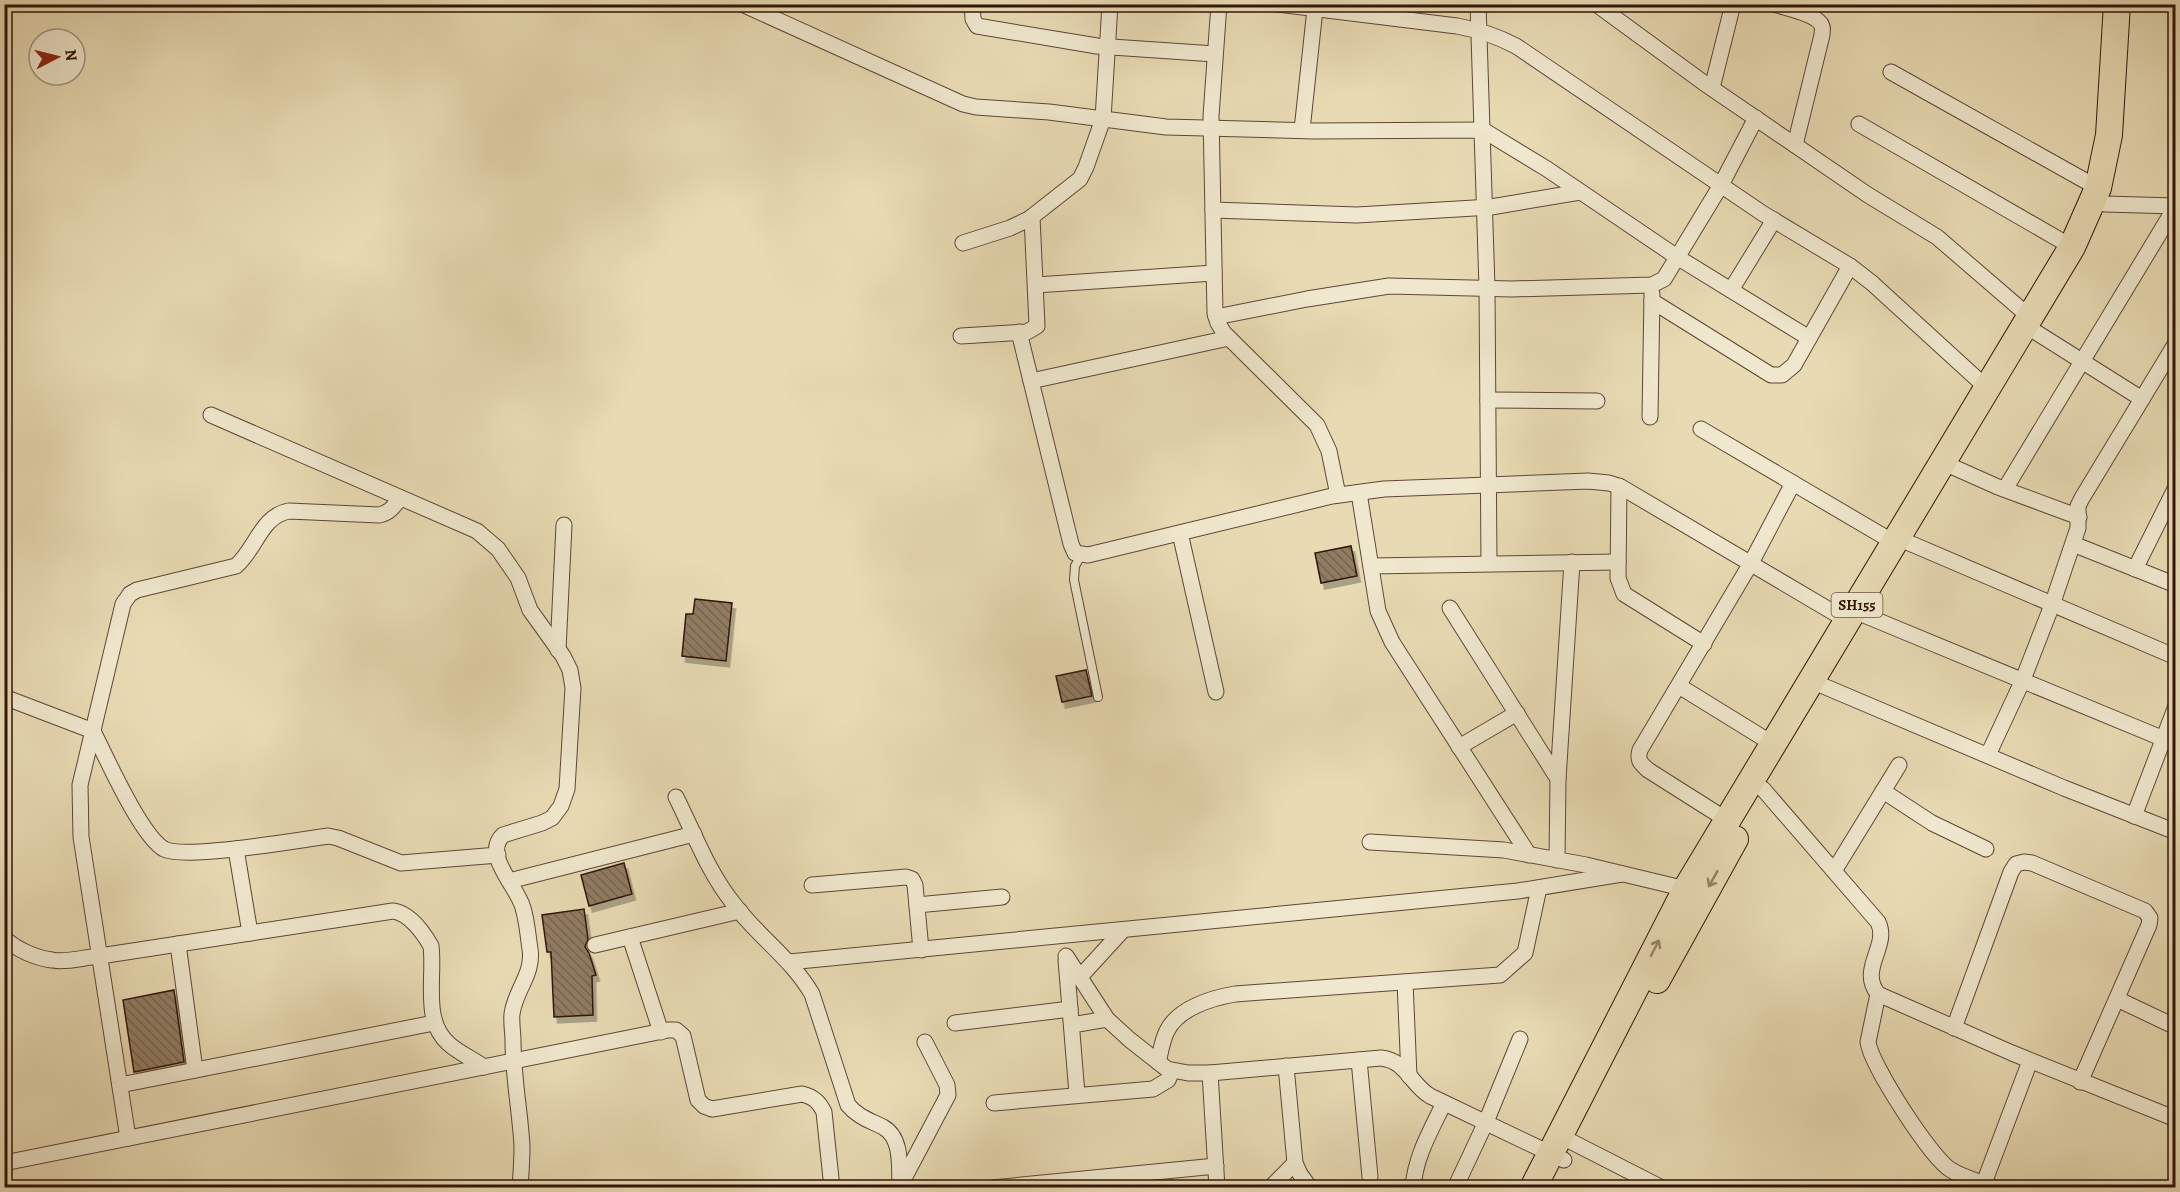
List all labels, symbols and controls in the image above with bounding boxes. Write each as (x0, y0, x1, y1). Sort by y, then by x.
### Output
north arrow (27, 27, 87, 87)
text: N (59, 48, 83, 63)
road number: SH155 (1832, 593, 1882, 617)
one-way arrow (1707, 870, 1719, 887)
one-way arrow (1650, 940, 1661, 958)

